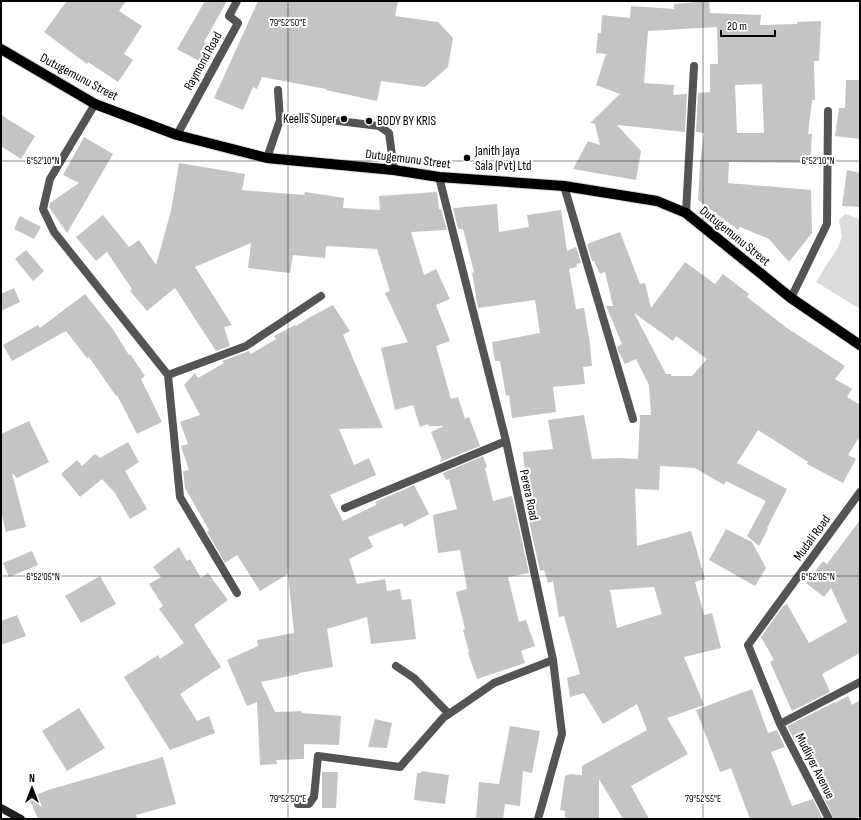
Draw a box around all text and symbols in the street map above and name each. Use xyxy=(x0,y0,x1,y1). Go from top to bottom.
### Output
scale bar xyxy=(721,12,775,38)
text: 79°52'50"E xyxy=(270,17,306,29)
text: 20 m xyxy=(727,19,747,34)
street label: Raymond Road xyxy=(180,29,226,93)
street label: Dutugemunu Street xyxy=(37,50,121,104)
place label: Keells Super xyxy=(283,111,336,127)
place label: BODY BY KRIS xyxy=(377,113,436,129)
marker: Keells Super xyxy=(339,114,349,124)
marker: BODY BY KRIS xyxy=(364,116,374,126)
place label: Janith Jaya Sala (Pvt) Ltd xyxy=(474,143,531,174)
street label: Dutugemunu Street xyxy=(364,146,452,172)
marker: Janith Jaya Sala (Pvt) Ltd xyxy=(462,153,472,163)
text: 6°52'10"N xyxy=(26,155,60,167)
text: 6°52'10"N xyxy=(801,155,835,167)
street label: Dutugemunu Street xyxy=(697,203,773,269)
street label: Perera Road xyxy=(516,468,542,522)
street label: Mudali Road xyxy=(790,512,834,564)
text: 6°52'05"N xyxy=(26,571,60,583)
text: 6°52'05"N xyxy=(801,571,835,583)
street label: Mudliyer Avenue xyxy=(792,731,838,801)
north arrow xyxy=(12,768,52,808)
text: N xyxy=(29,772,35,785)
text: 79°52'50"E xyxy=(270,793,306,805)
text: 79°52'55"E xyxy=(685,793,721,805)

